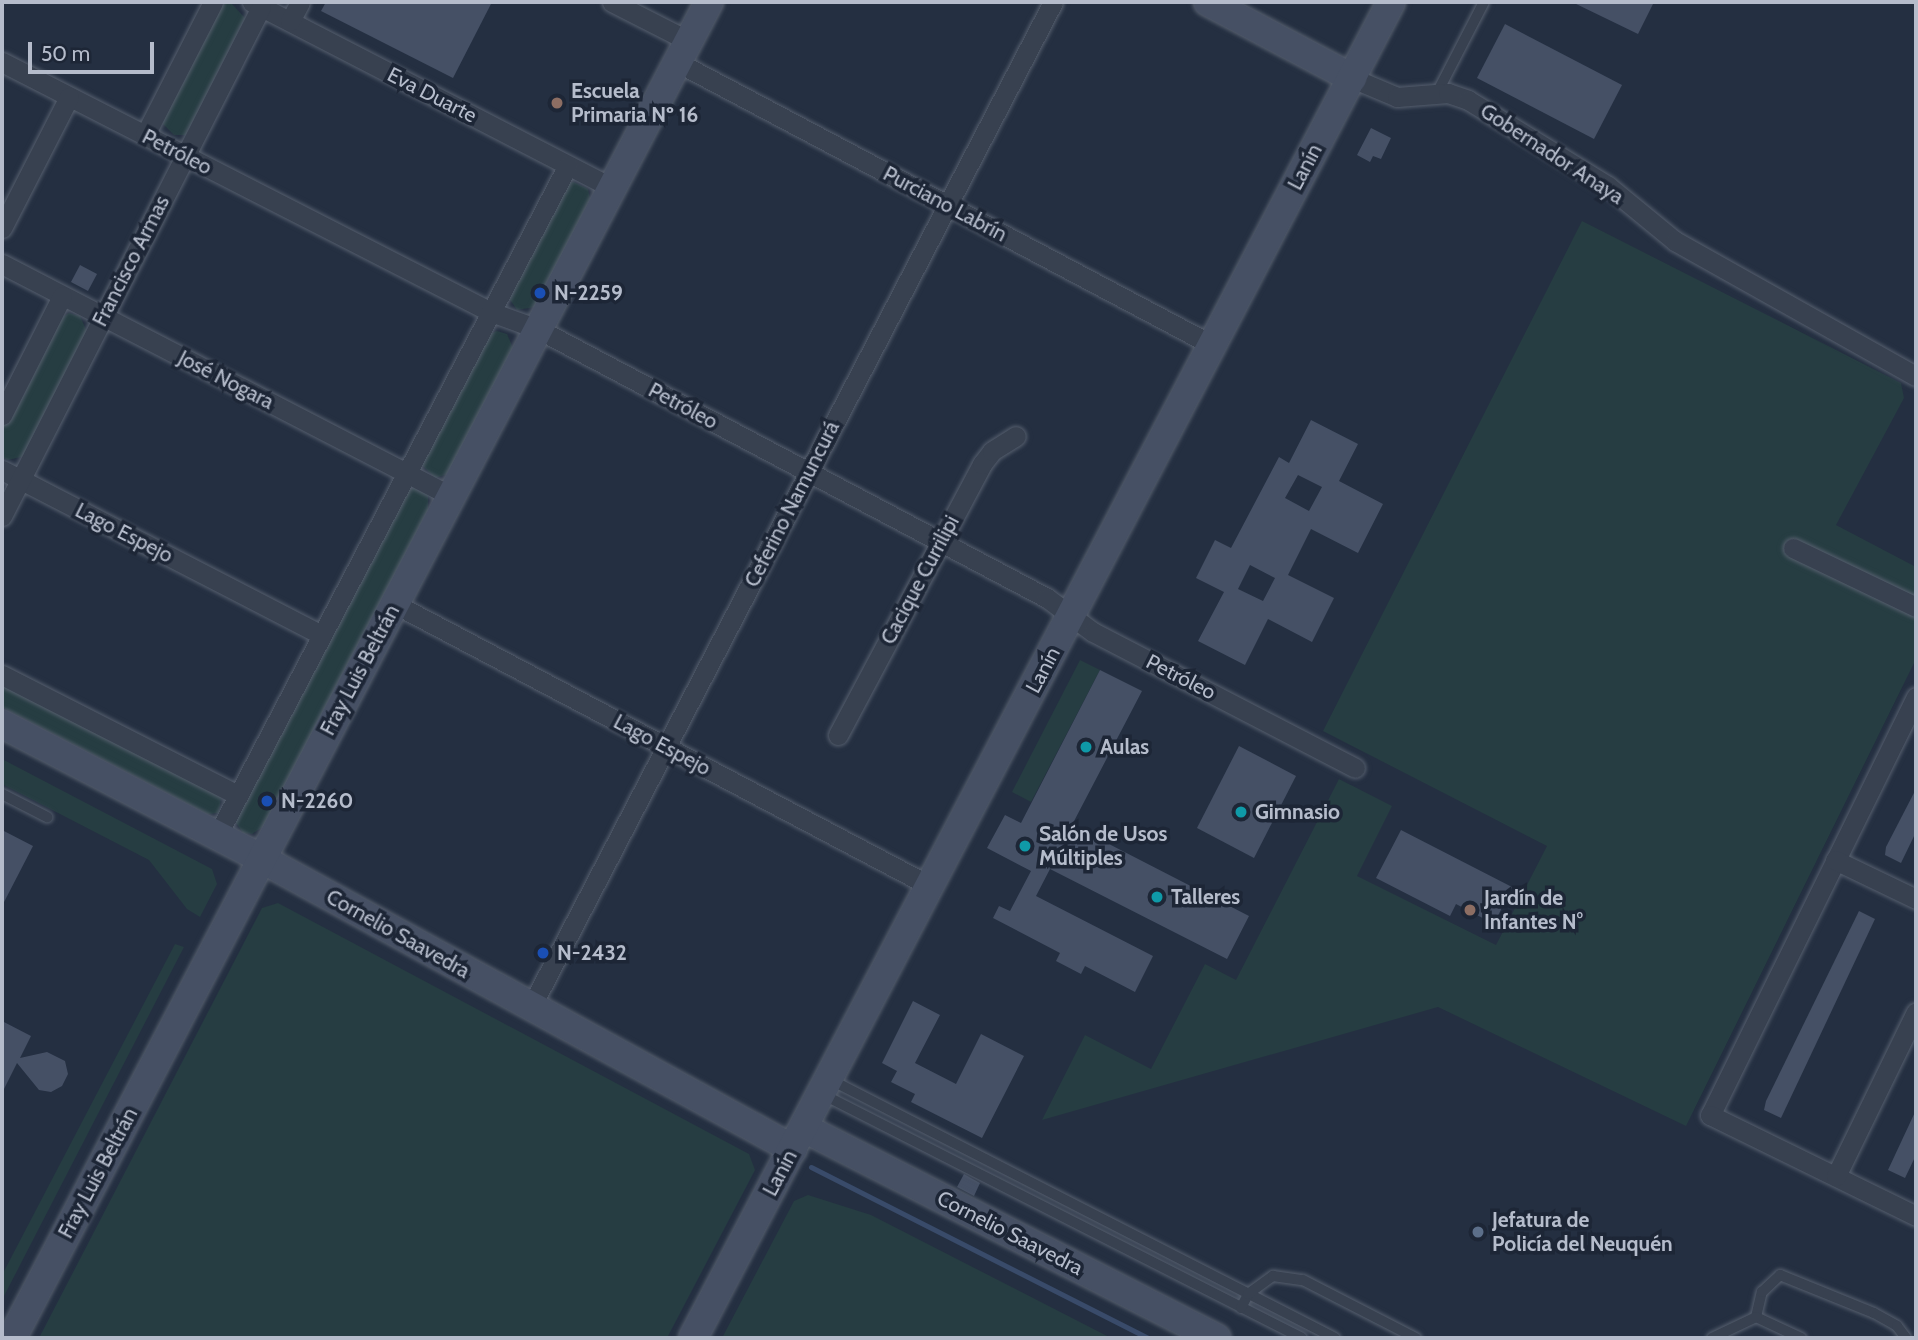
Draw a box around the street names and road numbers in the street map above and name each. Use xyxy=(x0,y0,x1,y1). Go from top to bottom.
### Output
street label: Eva Duarte xyxy=(383,62,481,128)
street label: Gobernador Anaya xyxy=(1476,98,1628,210)
street label: Petróleo xyxy=(138,124,216,180)
street label: Lanín xyxy=(1282,140,1328,194)
street label: Purciano Labrín xyxy=(879,161,1011,247)
street label: Francisco Armas xyxy=(87,191,175,331)
street label: José Nogara xyxy=(174,345,278,415)
street label: Petróleo xyxy=(644,377,722,435)
street label: Ceferino Namuncurá xyxy=(739,417,845,591)
street label: Lago Espejo xyxy=(71,498,177,568)
street label: Cacique Currilipi xyxy=(876,511,964,649)
street label: Fray Luis Beltrán xyxy=(315,600,405,740)
street label: Lanín xyxy=(1020,643,1066,697)
street label: Petróleo xyxy=(1142,649,1220,705)
street label: Lago Espejo xyxy=(609,709,715,781)
street label: Cornelio Saavedra xyxy=(322,884,474,984)
street label: Fray Luis Beltrán xyxy=(53,1103,143,1243)
street label: Lanín xyxy=(757,1146,803,1200)
street label: Cornelio Saavedra xyxy=(933,1185,1087,1281)

